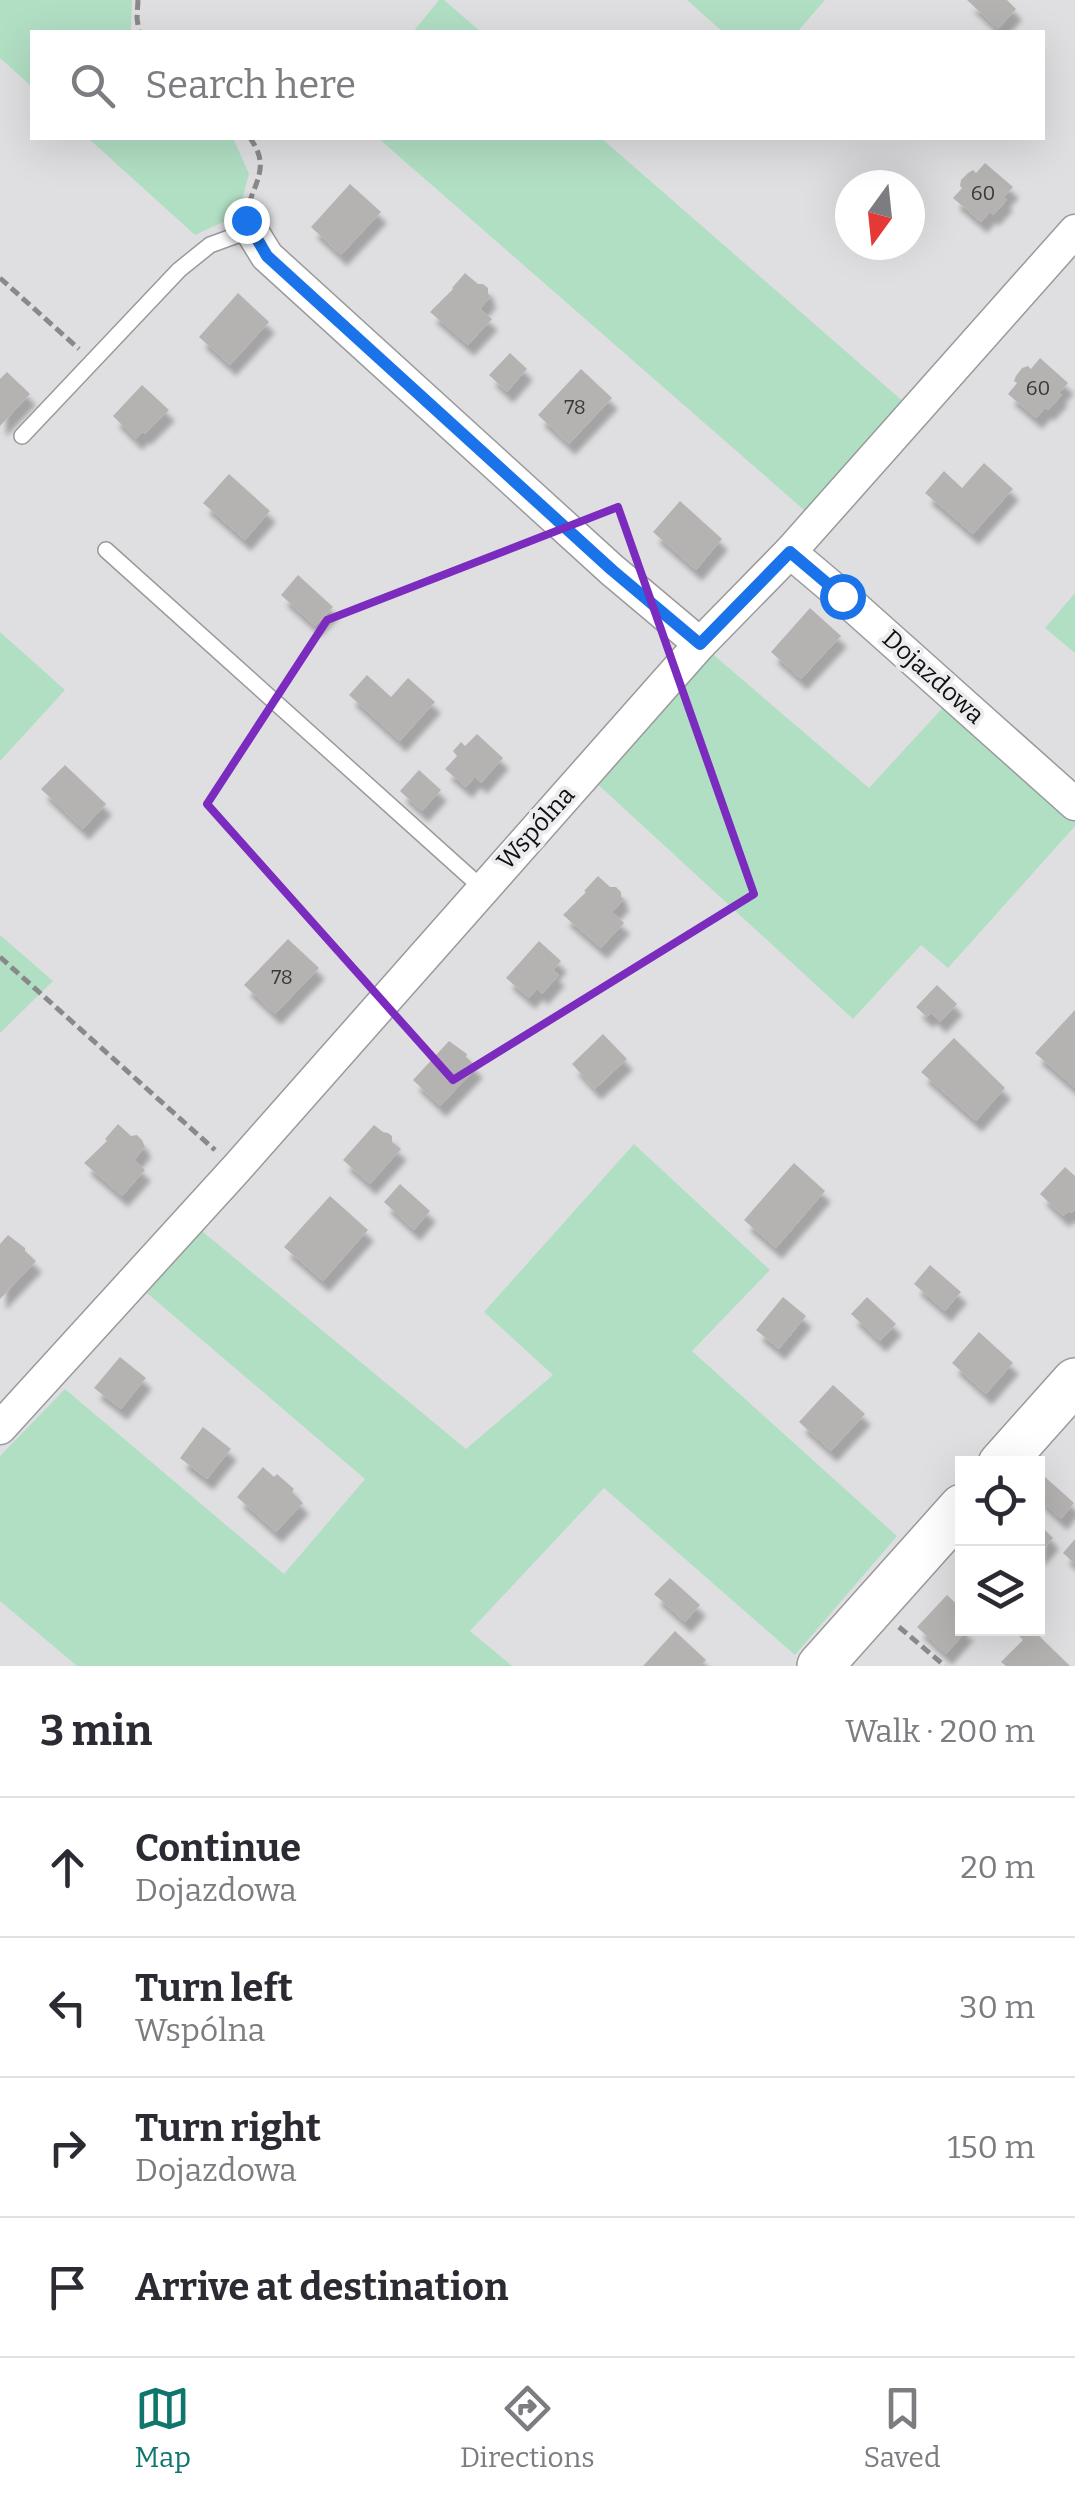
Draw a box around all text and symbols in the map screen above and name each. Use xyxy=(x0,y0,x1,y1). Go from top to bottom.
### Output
search box xyxy=(30,30,1045,140)
icon: search xyxy=(65,58,120,113)
text: Search here xyxy=(145,62,356,108)
north arrow xyxy=(835,170,925,260)
house number: 60 xyxy=(971,181,995,205)
route end xyxy=(224,198,270,244)
house number: 60 xyxy=(1026,376,1050,400)
house number: 78 xyxy=(564,395,586,419)
route start xyxy=(820,574,866,620)
street label: Dojazdowa xyxy=(876,624,990,731)
street label: Wspólna xyxy=(491,780,581,876)
house number: 78 xyxy=(271,965,293,989)
map controls xyxy=(955,1456,1045,1636)
button: locate xyxy=(955,1456,1045,1546)
button: layers xyxy=(955,1546,1045,1636)
text: 3 min xyxy=(40,1706,152,1756)
text: Walk · 200 m xyxy=(845,1712,1035,1750)
text: Continue xyxy=(135,1825,301,1871)
icon: ahead xyxy=(40,1840,95,1895)
text: 20 m xyxy=(960,1848,1035,1886)
text: Dojazdowa xyxy=(135,1871,297,1909)
text: Turn left xyxy=(135,1965,293,2011)
icon: left xyxy=(40,1980,95,2035)
text: 30 m xyxy=(959,1988,1035,2026)
text: Wspólna xyxy=(135,2011,265,2049)
text: Turn right xyxy=(135,2105,321,2151)
icon: right xyxy=(40,2120,95,2175)
text: 150 m xyxy=(947,2128,1035,2166)
text: Dojazdowa xyxy=(135,2151,297,2189)
icon: arrive xyxy=(40,2260,95,2315)
text: Arrive at destination xyxy=(135,2264,508,2310)
tab: Map xyxy=(134,2381,191,2474)
tab: Directions xyxy=(460,2381,595,2474)
tab: Saved xyxy=(864,2381,941,2474)

